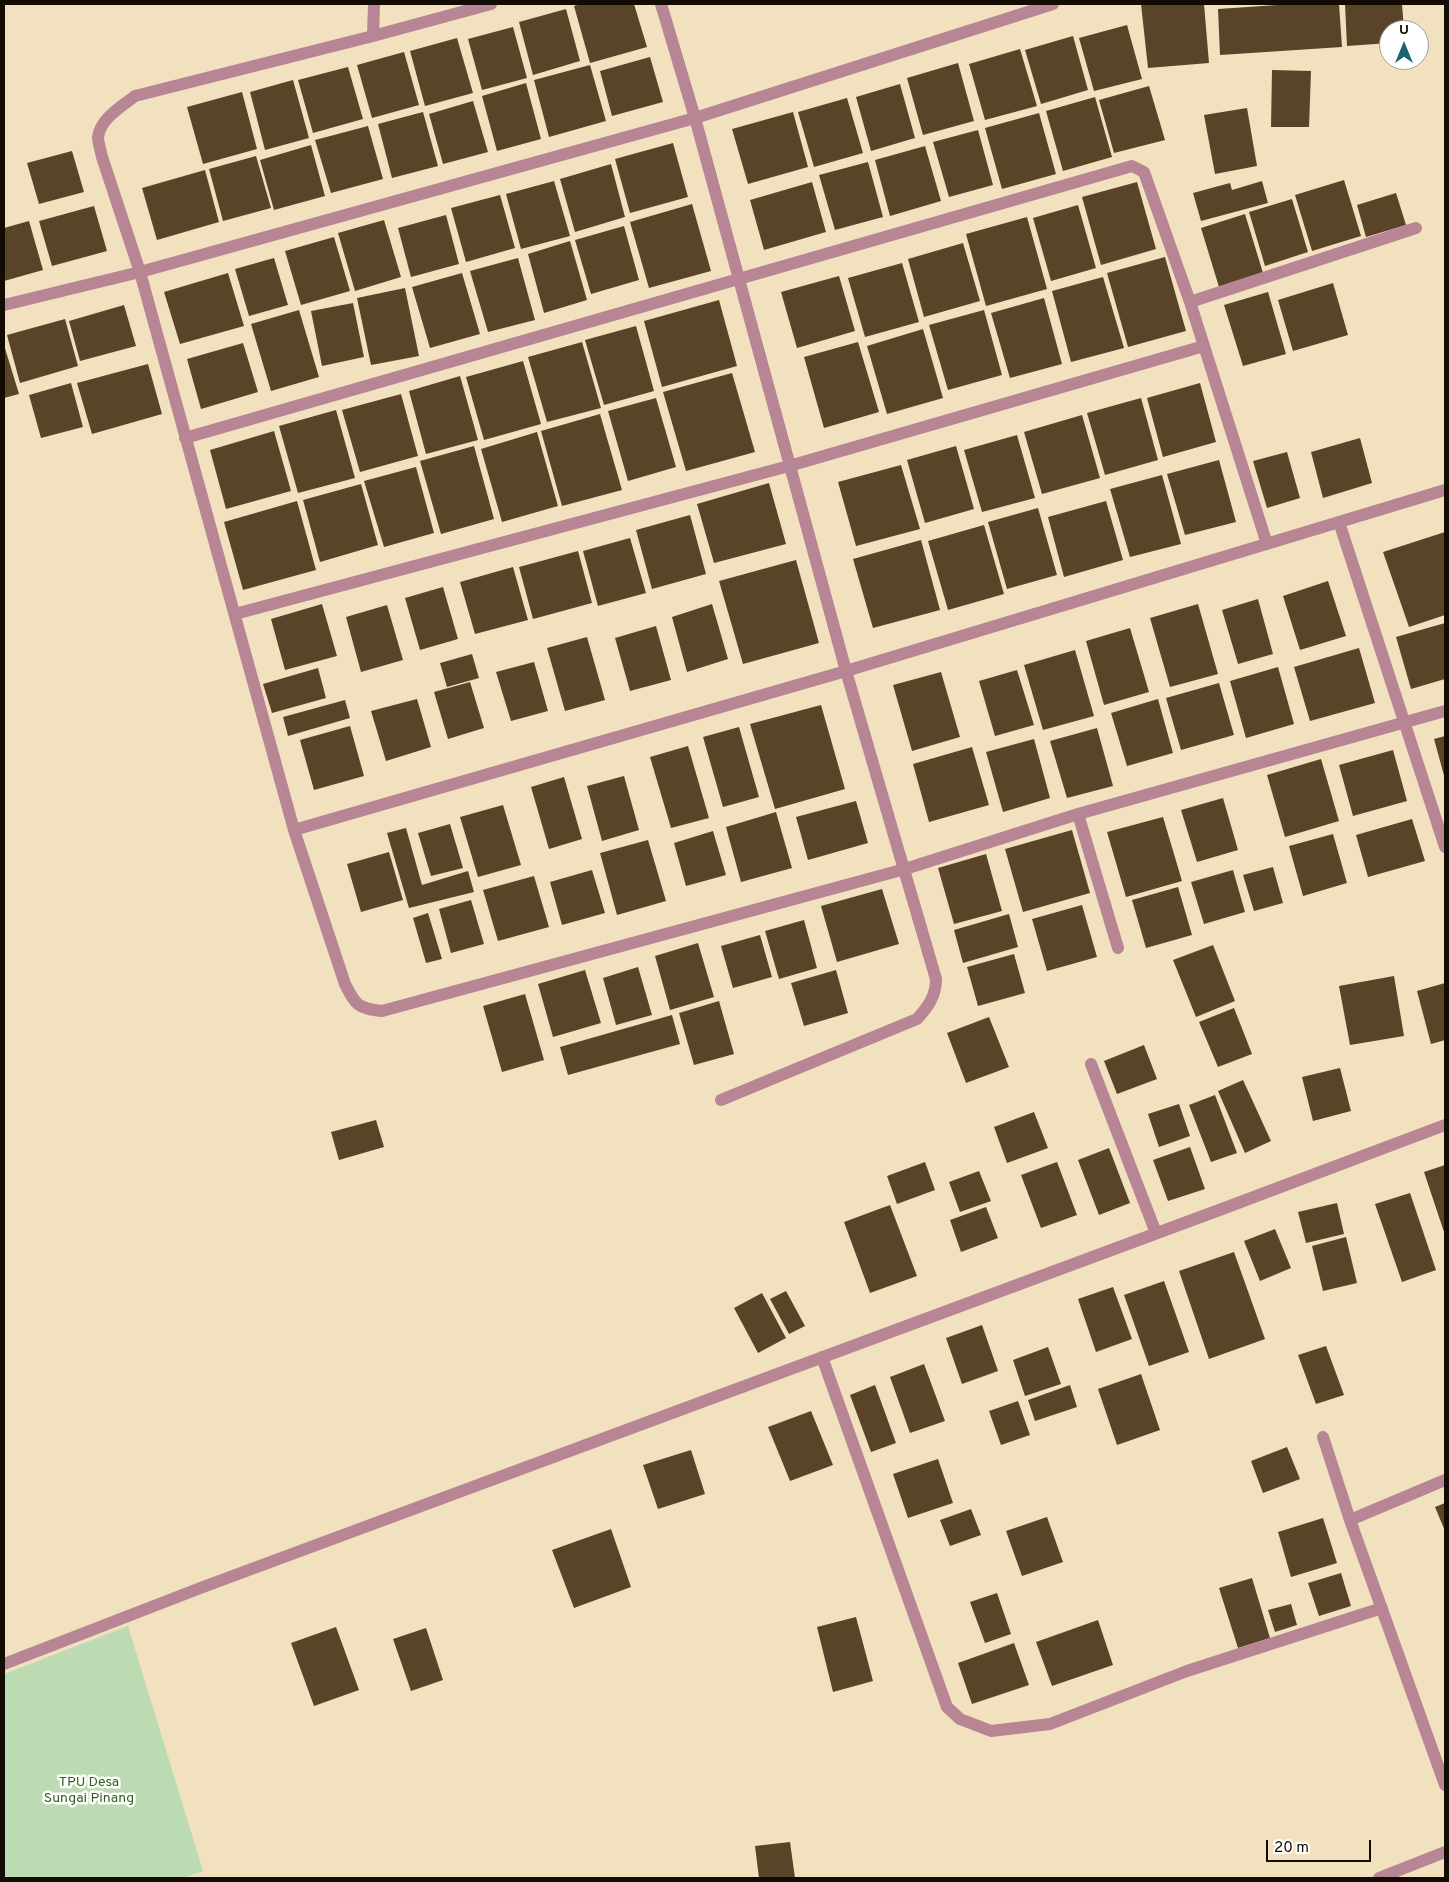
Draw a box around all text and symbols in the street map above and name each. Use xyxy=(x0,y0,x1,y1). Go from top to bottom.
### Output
north arrow xyxy=(1379,20,1429,70)
text: U xyxy=(1399,22,1409,39)
park label: TPU Desa Sungai Pinang xyxy=(44,1775,134,1808)
scale bar xyxy=(1269,1830,1374,1862)
text: 20 m xyxy=(1274,1839,1309,1858)

